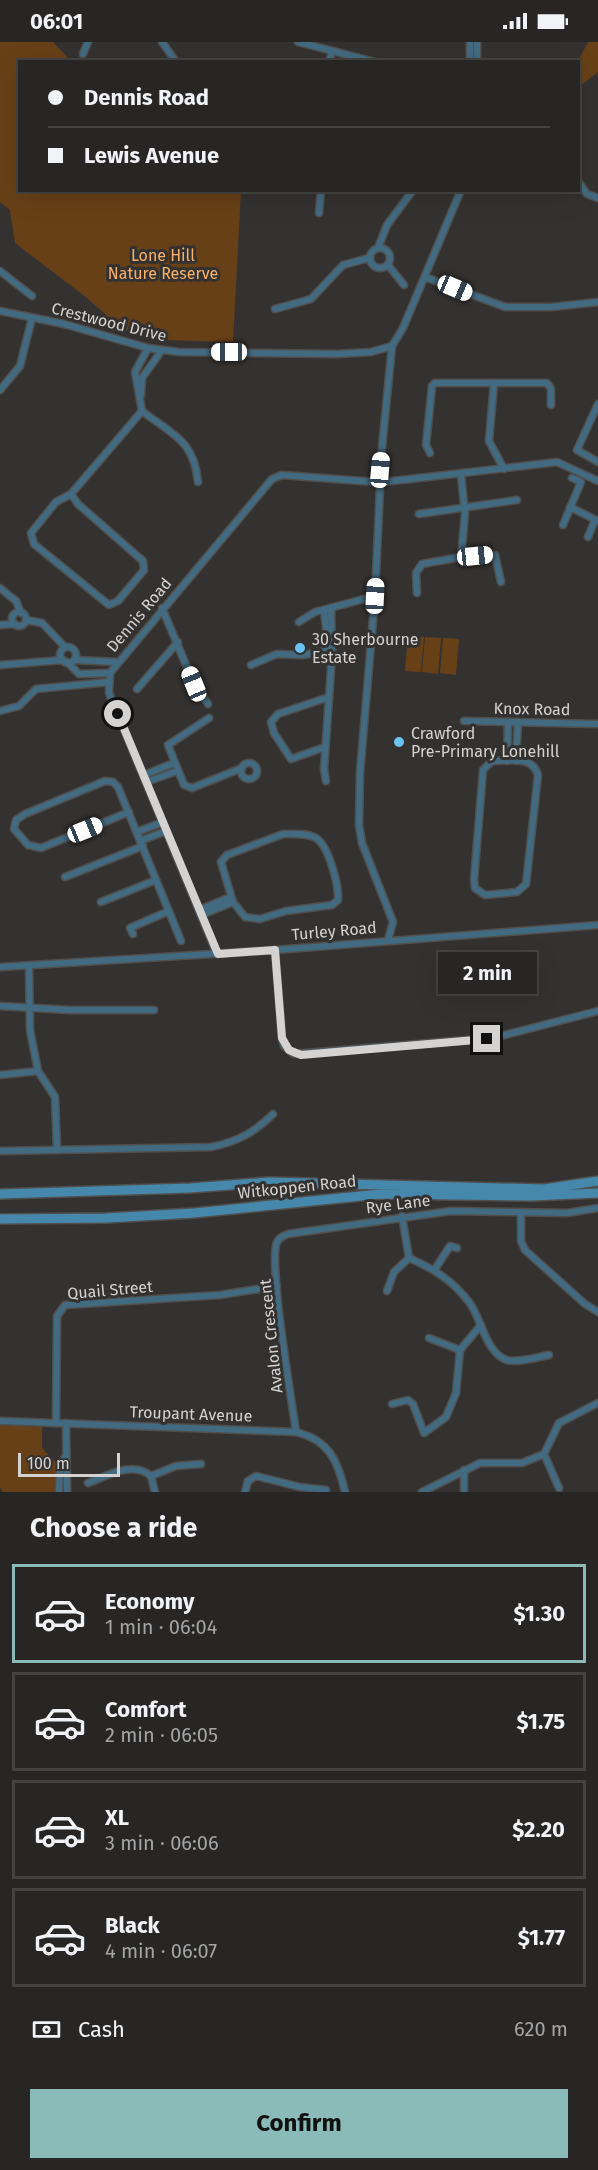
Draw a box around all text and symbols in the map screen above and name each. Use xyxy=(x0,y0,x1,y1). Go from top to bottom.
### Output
text: 06:01 xyxy=(30,8,83,35)
text: Dennis Road xyxy=(84,84,209,111)
text: Lewis Avenue xyxy=(84,142,219,169)
park label: Lone Hill Nature Reserve xyxy=(108,246,218,283)
car xyxy=(435,273,475,303)
street label: Crestwood Drive xyxy=(50,299,168,345)
car xyxy=(211,343,247,361)
car xyxy=(369,451,391,489)
car xyxy=(456,545,494,567)
street label: Dennis Road xyxy=(103,574,175,656)
car xyxy=(365,578,385,614)
place label: 30 Sherbourne Estate xyxy=(312,630,419,667)
marker: 30 Sherbourne Estate xyxy=(293,641,307,655)
car xyxy=(179,664,209,704)
street label: Knox Road xyxy=(493,699,571,719)
route start xyxy=(104,700,131,727)
place label: Crawford Pre-Primary Lonehill xyxy=(411,724,560,761)
marker: Crawford Pre-Primary Lonehill xyxy=(392,735,406,749)
car xyxy=(65,815,105,845)
street label: Turley Road xyxy=(291,918,377,944)
callout: 2 min xyxy=(438,952,536,994)
text: 2 min xyxy=(463,961,512,985)
route end xyxy=(473,1025,500,1052)
street label: Witkoppen Road xyxy=(237,1171,357,1203)
street label: Rye Lane xyxy=(365,1191,431,1217)
street label: Quail Street xyxy=(66,1277,154,1303)
street label: Avalon Crescent xyxy=(256,1278,286,1394)
street label: Troupant Avenue xyxy=(129,1402,253,1426)
scale bar xyxy=(18,1450,120,1478)
text: 100 m xyxy=(27,1454,70,1473)
text: Choose a ride xyxy=(30,1512,197,1544)
icon: car xyxy=(33,1587,87,1641)
text: Economy xyxy=(105,1588,194,1615)
text: $1.30 xyxy=(514,1600,565,1627)
text: 1 min · 06:04 xyxy=(105,1615,217,1639)
icon: car xyxy=(33,1695,87,1749)
text: Comfort xyxy=(105,1696,186,1723)
text: $1.75 xyxy=(516,1708,565,1735)
text: 2 min · 06:05 xyxy=(105,1723,218,1747)
icon: car xyxy=(33,1803,87,1857)
text: XL xyxy=(105,1804,129,1831)
text: $2.20 xyxy=(512,1816,565,1843)
text: 3 min · 06:06 xyxy=(105,1831,219,1855)
icon: car xyxy=(33,1911,87,1965)
text: Black xyxy=(105,1912,160,1939)
text: $1.77 xyxy=(518,1924,565,1951)
text: 4 min · 06:07 xyxy=(105,1939,217,1963)
icon: cash xyxy=(30,2013,63,2046)
text: Cash xyxy=(78,2016,125,2043)
text: 620 m xyxy=(514,2017,568,2041)
button: Confirm xyxy=(30,2089,568,2158)

